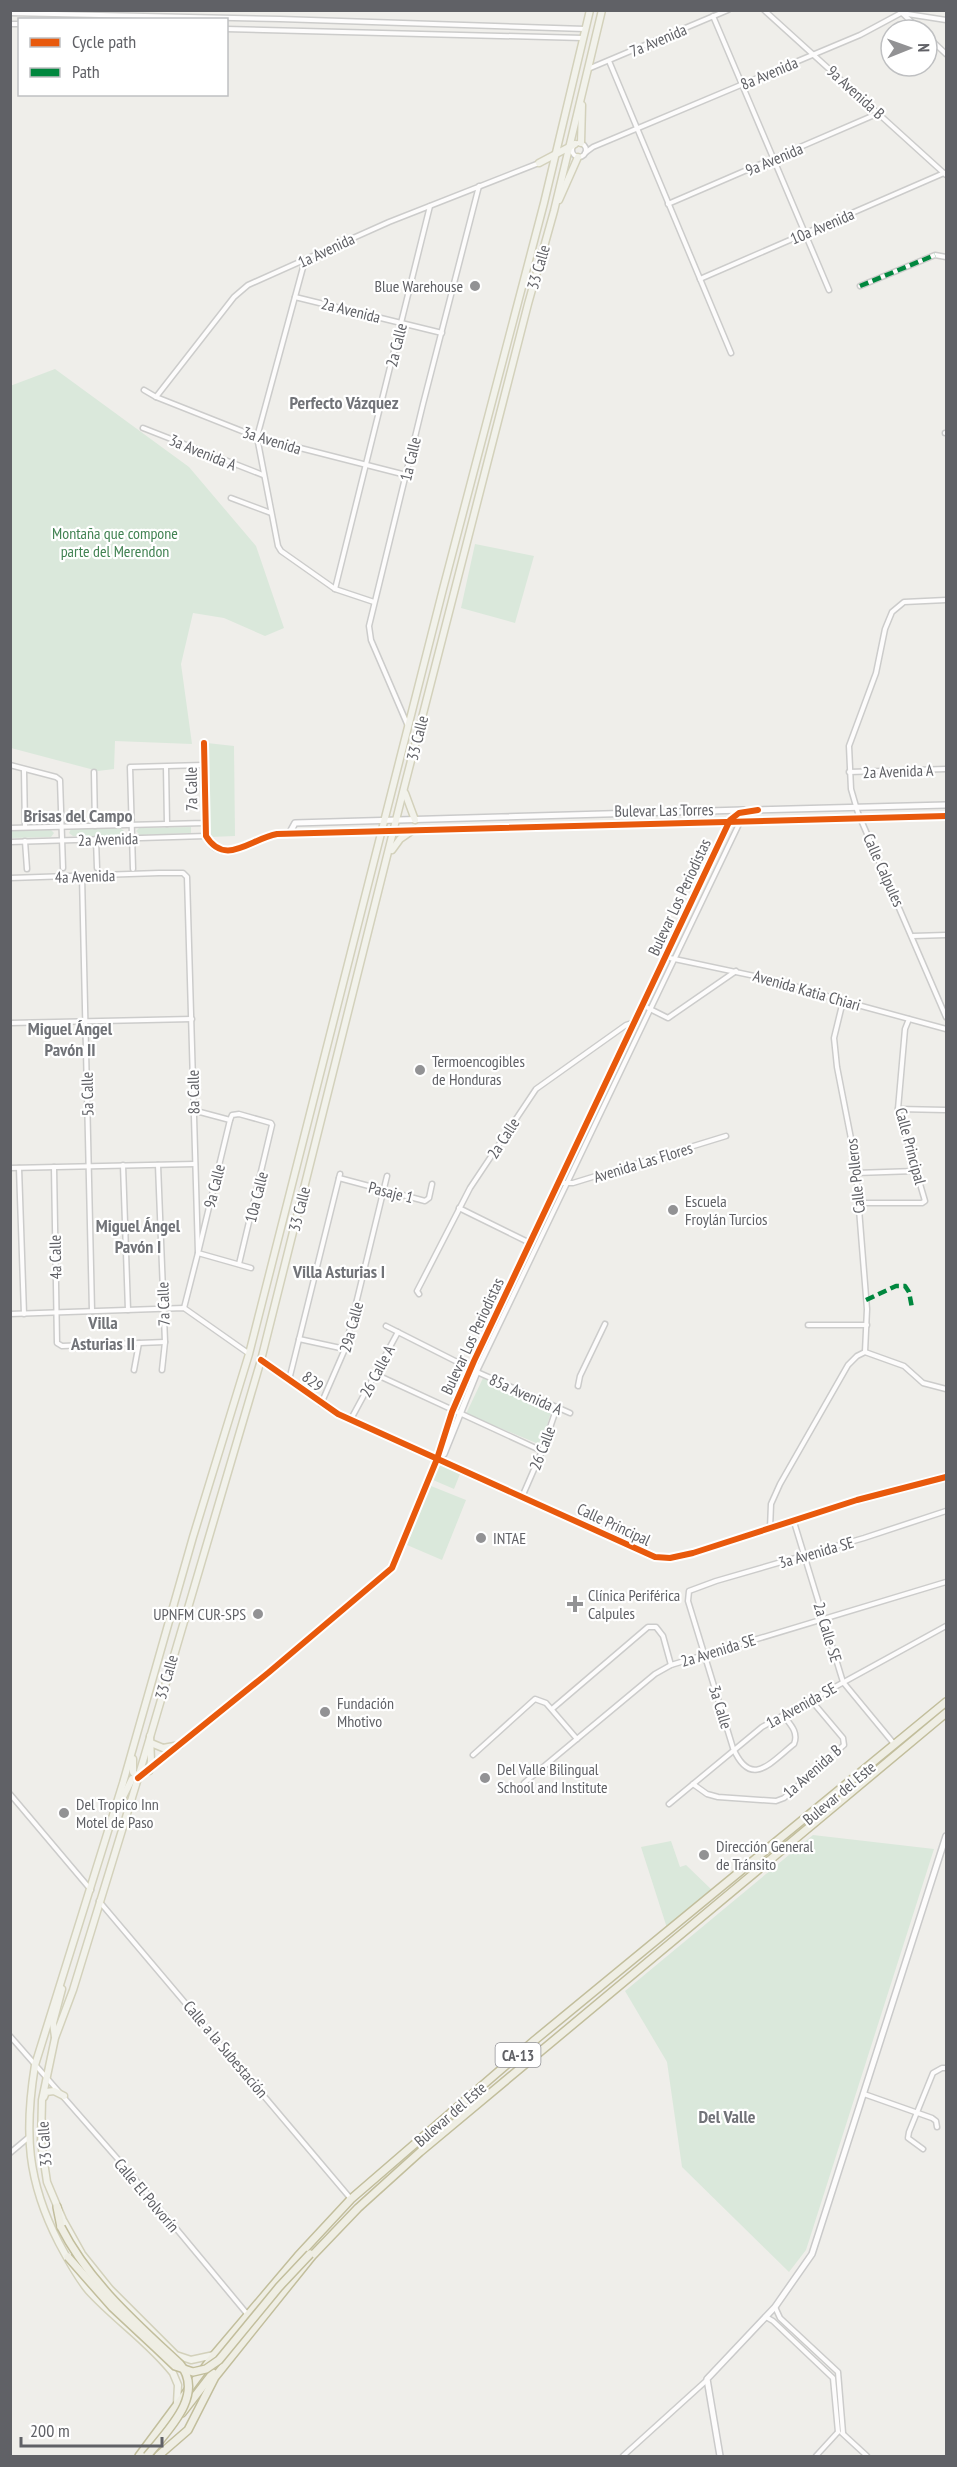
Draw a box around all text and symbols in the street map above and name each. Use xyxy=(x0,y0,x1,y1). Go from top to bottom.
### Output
legend xyxy=(18,18,228,96)
north arrow xyxy=(879,18,939,78)
street label: 7a Avenida xyxy=(626,19,690,61)
text: Cycle path xyxy=(72,30,136,53)
text: N xyxy=(914,43,934,52)
street label: 8a Avenida xyxy=(737,52,801,94)
text: Path xyxy=(72,60,100,83)
street label: 9a Avenida B xyxy=(823,61,889,123)
street label: 9a Avenida xyxy=(742,138,806,180)
street label: 10a Avenida xyxy=(787,204,857,248)
street label: 1a Avenida xyxy=(294,228,358,272)
street label: 33 Calle xyxy=(522,242,554,292)
place label: Blue Warehouse xyxy=(375,276,463,296)
marker: Blue Warehouse xyxy=(468,279,482,293)
street label: 2a Avenida xyxy=(319,293,383,327)
street label: 2a Calle xyxy=(381,321,411,369)
district label: Perfecto Vázquez xyxy=(289,391,399,414)
street label: 3a Avenida xyxy=(240,422,304,458)
street label: 3a Avenida A xyxy=(166,429,240,475)
street label: 1a Calle xyxy=(395,435,425,483)
park label: Montaña que compone parte del Merendon xyxy=(52,523,178,561)
street label: 33 Calle xyxy=(402,714,432,762)
street label: 2a Avenida A xyxy=(862,760,934,782)
street label: 7a Calle xyxy=(181,767,201,811)
street label: Bulevar Las Torres xyxy=(614,799,714,821)
district label: Brisas del Campo xyxy=(24,804,132,827)
street label: 2a Avenida xyxy=(78,828,138,850)
street label: Calle Calpules xyxy=(859,830,909,910)
street label: Bulevar Los Periodistas xyxy=(643,835,715,959)
street label: 4a Avenida xyxy=(55,865,115,887)
street label: Avenida Katia Chiari xyxy=(751,965,863,1015)
district label: Miguel Ángel Pavón II xyxy=(28,1017,113,1061)
place label: Termoencogibles de Honduras xyxy=(432,1051,525,1089)
marker: Termoencogibles de Honduras xyxy=(413,1063,427,1077)
street label: 8a Calle xyxy=(183,1070,203,1114)
street label: 5a Calle xyxy=(77,1072,97,1116)
street label: Calle Principal xyxy=(891,1105,931,1187)
street label: 2a Calle xyxy=(482,1114,524,1162)
street label: Avenida Las Flores xyxy=(591,1137,695,1187)
street label: Calle Polleros xyxy=(841,1137,869,1215)
street label: 9a Calle xyxy=(199,1162,229,1210)
street label: 10a Calle xyxy=(240,1169,272,1225)
street label: Pasaje 1 xyxy=(366,1177,416,1207)
street label: 33 Calle xyxy=(284,1185,314,1233)
place label: Escuela Froylán Turcios xyxy=(685,1191,768,1229)
marker: Escuela Froylán Turcios xyxy=(666,1203,680,1217)
district label: Miguel Ángel Pavón I xyxy=(96,1214,181,1258)
street label: 4a Calle xyxy=(45,1235,65,1279)
district label: Villa Asturias I xyxy=(292,1260,385,1283)
street label: Bulevar Los Periodistas xyxy=(436,1274,508,1398)
street label: 7a Calle xyxy=(152,1281,174,1327)
street label: 29a Calle xyxy=(335,1299,367,1355)
district label: Villa Asturias II xyxy=(70,1311,135,1355)
street label: 26 Calle A xyxy=(355,1341,399,1400)
street label: 829 xyxy=(298,1366,328,1396)
street label: 85a Avenida A xyxy=(486,1369,566,1419)
street label: 26 Calle xyxy=(525,1423,559,1473)
street label: Calle Principal xyxy=(574,1498,654,1550)
place label: INTAE xyxy=(493,1528,526,1548)
marker: INTAE xyxy=(474,1531,488,1545)
street label: 3a Avenida SE xyxy=(776,1532,856,1572)
place label: Clínica Periférica Calpules xyxy=(588,1585,680,1623)
marker: Clínica Periférica Calpules xyxy=(566,1595,584,1613)
street label: 2a Calle SE xyxy=(809,1600,847,1665)
place label: UPNFM CUR-SPS xyxy=(153,1604,246,1624)
marker: UPNFM CUR-SPS xyxy=(251,1607,265,1621)
street label: 2a Avenida SE xyxy=(678,1629,758,1671)
street label: 33 Calle xyxy=(150,1652,182,1702)
street label: 1a Avenida SE xyxy=(762,1677,840,1733)
street label: 3a Calle xyxy=(705,1683,737,1731)
place label: Fundación Mhotivo xyxy=(337,1693,394,1731)
marker: Fundación Mhotivo xyxy=(318,1705,332,1719)
street label: 1a Avenida B xyxy=(779,1740,845,1802)
street label: Bulevar del Este xyxy=(799,1757,879,1829)
place label: Del Valle Bilingual School and Institute xyxy=(497,1759,608,1797)
marker: Del Valle Bilingual School and Institute xyxy=(478,1771,492,1785)
place label: Del Tropico Inn Motel de Paso xyxy=(76,1794,159,1832)
marker: Del Tropico Inn Motel de Paso xyxy=(57,1806,71,1820)
place label: Dirección General de Tránsito xyxy=(716,1836,814,1874)
marker: Dirección General de Tránsito xyxy=(697,1848,711,1862)
street label: Calle a la Subestación xyxy=(179,1996,273,2102)
road number: CA-13 xyxy=(496,2043,540,2067)
street label: Bulevar del Este xyxy=(410,2077,490,2151)
district label: Del Valle xyxy=(698,2105,756,2128)
street label: 33 Calle xyxy=(32,2121,56,2167)
street label: Calle El Polvorín xyxy=(110,2154,184,2236)
scale bar xyxy=(21,2410,162,2448)
text: 200 m xyxy=(30,2419,70,2442)

